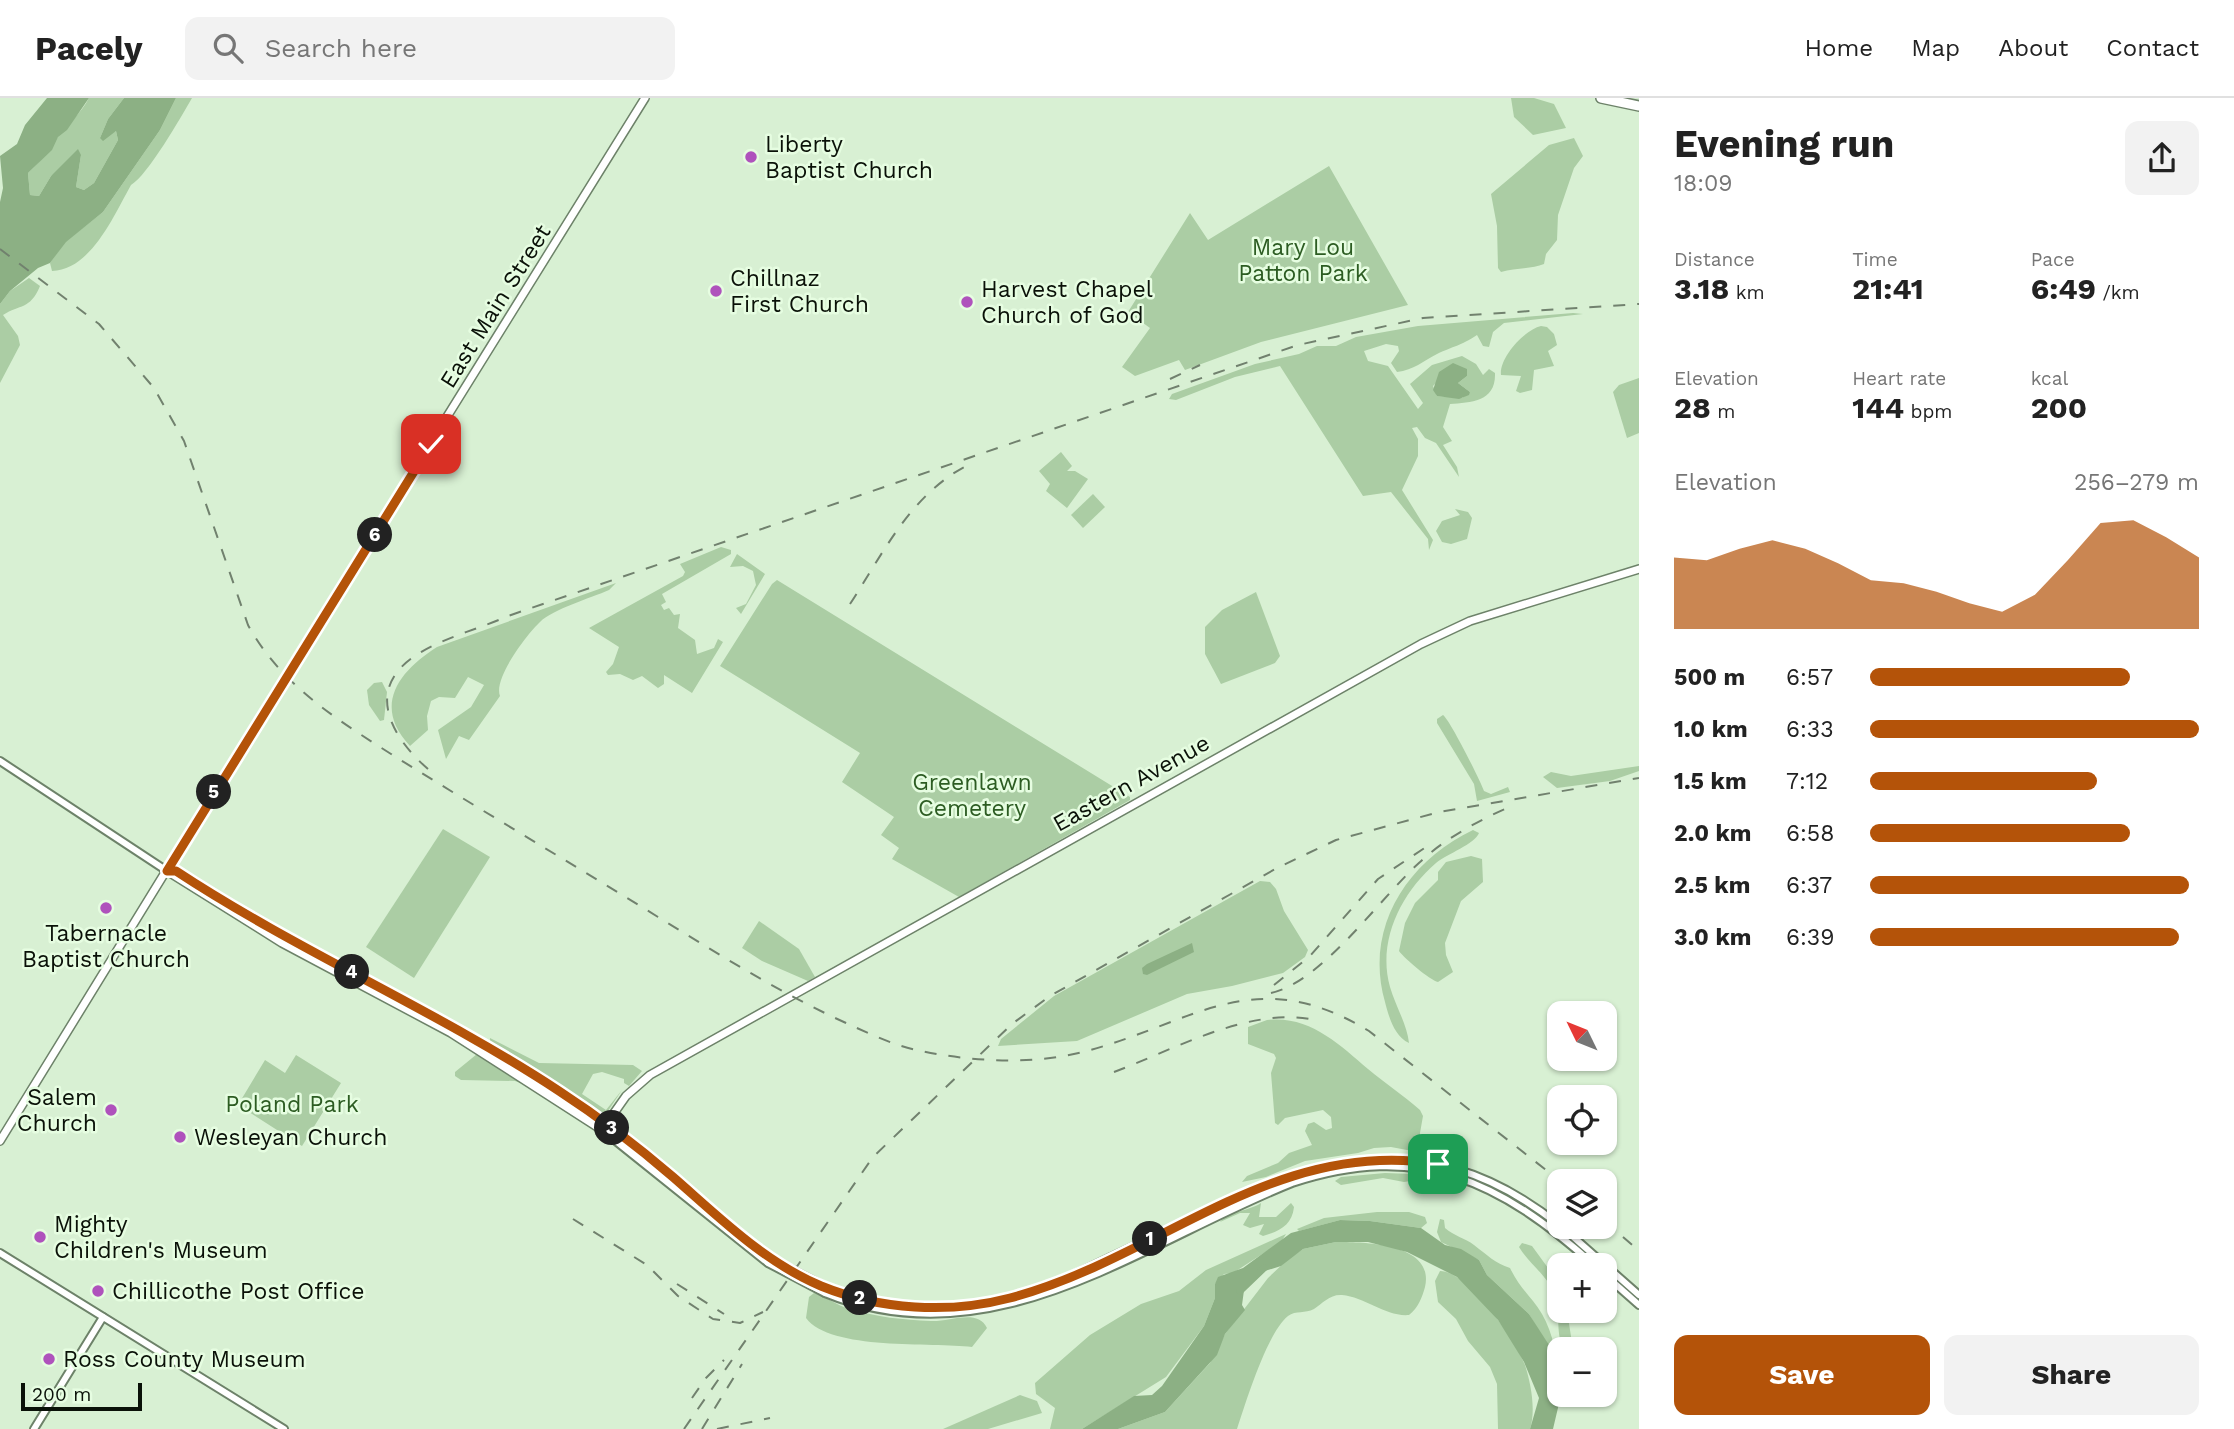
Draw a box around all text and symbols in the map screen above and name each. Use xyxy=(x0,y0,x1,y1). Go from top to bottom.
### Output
search box xyxy=(185,17,675,80)
text: Pacely xyxy=(35,29,143,68)
icon: search xyxy=(209,29,247,67)
text: Search here xyxy=(265,33,417,63)
text: Home xyxy=(1805,34,1873,62)
text: Map xyxy=(1911,34,1960,62)
text: About xyxy=(1998,34,2068,62)
text: Contact xyxy=(2106,34,2199,62)
button: share xyxy=(2125,121,2199,195)
text: Evening run xyxy=(1674,122,1894,166)
place label: Liberty Baptist Church xyxy=(765,131,933,184)
marker: Liberty Baptist Church xyxy=(743,149,759,165)
text: 18:09 xyxy=(1674,170,1732,197)
street label: East Main Street xyxy=(434,219,557,393)
park label: Mary Lou Patton Park xyxy=(1238,234,1368,287)
text: Distance xyxy=(1674,248,1755,271)
text: Time xyxy=(1852,248,1898,271)
text: Pace xyxy=(2031,248,2075,271)
place label: Chillnaz First Church xyxy=(730,265,869,318)
text: 3.18 xyxy=(1674,271,1729,306)
text: 21:41 xyxy=(1852,271,1924,306)
text: 6:49 xyxy=(2031,271,2096,306)
place label: Harvest Chapel Church of God xyxy=(981,276,1153,329)
text: km xyxy=(1729,281,1765,304)
text: /km xyxy=(2096,281,2140,304)
marker: Chillnaz First Church xyxy=(708,283,724,299)
marker: Harvest Chapel Church of God xyxy=(959,294,975,310)
text: Elevation xyxy=(1674,367,1759,390)
text: Heart rate xyxy=(1852,367,1946,390)
text: kcal xyxy=(2031,367,2068,390)
text: 28 xyxy=(1674,390,1711,425)
text: 144 xyxy=(1852,390,1904,425)
text: 200 xyxy=(2031,390,2087,425)
text: m xyxy=(1711,400,1735,423)
text: bpm xyxy=(1904,400,1952,423)
pin xyxy=(401,414,461,474)
icon: check xyxy=(412,425,450,463)
text: Elevation xyxy=(1674,469,1777,496)
text: 256–279 m xyxy=(2074,469,2199,496)
pin: 6 xyxy=(358,518,392,552)
text: 6 xyxy=(369,523,380,546)
text: 500 m xyxy=(1674,664,1745,691)
text: 6:57 xyxy=(1786,664,1833,691)
text: 1.0 km xyxy=(1674,716,1748,743)
text: 6:33 xyxy=(1786,716,1834,743)
street label: Eastern Avenue xyxy=(1048,729,1214,838)
text: 1.5 km xyxy=(1674,768,1747,795)
text: 7:12 xyxy=(1786,768,1828,795)
park label: Greenlawn Cemetery xyxy=(912,769,1032,822)
pin: 5 xyxy=(196,774,232,810)
text: 5 xyxy=(208,780,219,803)
text: 2.0 km xyxy=(1674,820,1752,847)
text: 6:58 xyxy=(1786,820,1834,847)
text: 2.5 km xyxy=(1674,872,1750,899)
text: 6:37 xyxy=(1786,872,1832,899)
marker: Tabernacle Baptist Church xyxy=(98,900,114,916)
place label: Tabernacle Baptist Church xyxy=(22,920,190,973)
text: 3.0 km xyxy=(1674,924,1751,951)
text: 6:39 xyxy=(1786,924,1834,951)
pin: 4 xyxy=(334,954,370,990)
text: 4 xyxy=(345,960,358,983)
north arrow xyxy=(1547,1001,1617,1071)
map controls xyxy=(1547,1001,1617,1407)
place label: Salem Church xyxy=(17,1084,97,1137)
button: locate xyxy=(1547,1085,1617,1155)
park label: Poland Park xyxy=(225,1091,359,1118)
marker: Salem Church xyxy=(103,1102,119,1118)
pin: 3 xyxy=(594,1110,630,1146)
text: 3 xyxy=(606,1116,617,1139)
place label: Wesleyan Church xyxy=(194,1124,387,1151)
marker: Wesleyan Church xyxy=(172,1129,188,1145)
pin xyxy=(1408,1134,1468,1194)
icon: arrive xyxy=(1419,1145,1457,1183)
button: layers xyxy=(1547,1169,1617,1239)
place label: Mighty Children's Museum xyxy=(54,1211,268,1264)
pin: 1 xyxy=(1132,1222,1168,1256)
text: 1 xyxy=(1145,1227,1154,1250)
marker: Mighty Children's Museum xyxy=(32,1229,48,1245)
button: + xyxy=(1547,1253,1617,1323)
place label: Chillicothe Post Office xyxy=(112,1278,365,1305)
pin: 2 xyxy=(842,1280,878,1316)
marker: Chillicothe Post Office xyxy=(90,1283,106,1299)
text: 2 xyxy=(854,1286,865,1309)
button: Save xyxy=(1674,1335,1930,1415)
button: Share xyxy=(1944,1335,2199,1415)
button: − xyxy=(1547,1337,1617,1407)
place label: Ross County Museum xyxy=(63,1346,306,1373)
marker: Ross County Museum xyxy=(41,1351,57,1367)
scale bar xyxy=(21,1380,142,1412)
text: 200 m xyxy=(32,1383,91,1406)

